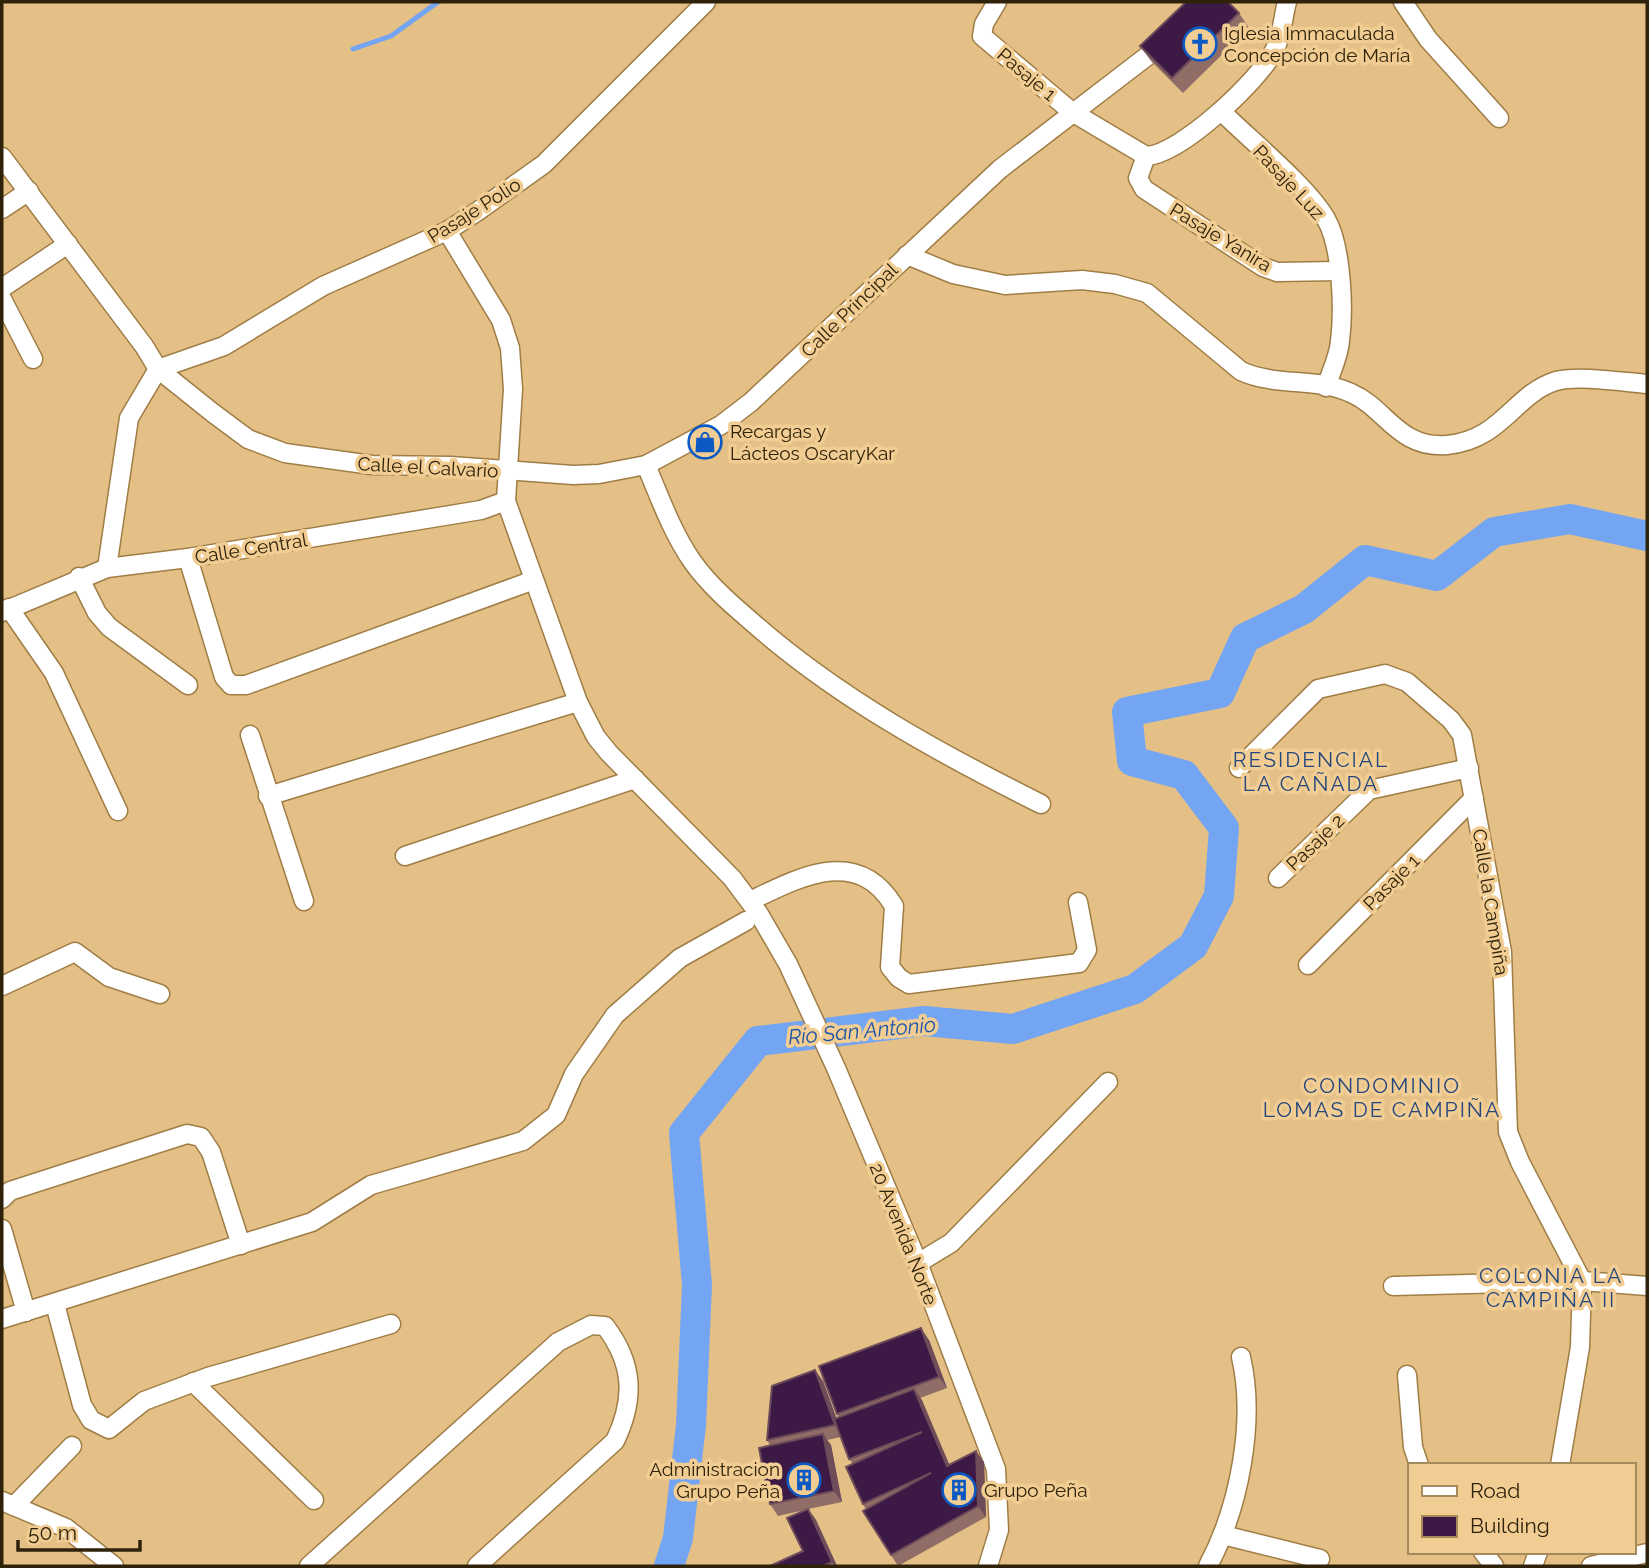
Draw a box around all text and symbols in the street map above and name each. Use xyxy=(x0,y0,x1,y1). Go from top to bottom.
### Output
place label: Iglesia Immaculada Concepción de María xyxy=(1224,22,1410,66)
church icon: Iglesia Immaculada Concepción de María xyxy=(1181,25,1219,63)
street label: Pasaje 1 xyxy=(993,43,1061,105)
street label: Pasaje Luz xyxy=(1249,140,1329,224)
street label: Pasaje Polio xyxy=(423,173,525,247)
street label: Pasaje Yanira xyxy=(1166,198,1276,276)
street label: Calle Principal xyxy=(796,258,902,361)
place label: Recargas y Lácteos OscaryKar xyxy=(730,420,895,464)
shop icon: Recargas y Lácteos OscaryKar xyxy=(686,423,724,461)
street label: Calle el Calvario xyxy=(357,452,499,482)
street label: Calle Central xyxy=(193,528,310,568)
district label: RESIDENCIAL LA CAÑADA xyxy=(1233,747,1389,796)
street label: Pasaje 2 xyxy=(1282,809,1348,875)
street label: Calle la Campiña xyxy=(1469,827,1513,977)
street label: Pasaje 1 xyxy=(1358,849,1424,915)
water label: Río San Antonio xyxy=(787,1012,937,1049)
district label: CONDOMINIO LOMAS DE CAMPIÑA xyxy=(1263,1073,1501,1122)
street label: 20 Avenida Norte xyxy=(866,1160,942,1308)
district label: COLONIA LA CAMPIÑA II xyxy=(1479,1263,1623,1312)
place label: Administracion Grupo Peña xyxy=(649,1458,780,1502)
building icon: Administracion Grupo Peña xyxy=(785,1461,823,1499)
legend xyxy=(1408,1463,1635,1554)
building icon: Grupo Peña xyxy=(940,1471,978,1509)
text: Road xyxy=(1470,1478,1520,1503)
place label: Grupo Peña xyxy=(984,1479,1088,1501)
scale bar xyxy=(18,1508,140,1552)
text: Building xyxy=(1470,1513,1550,1538)
text: 50 m xyxy=(28,1520,77,1545)

